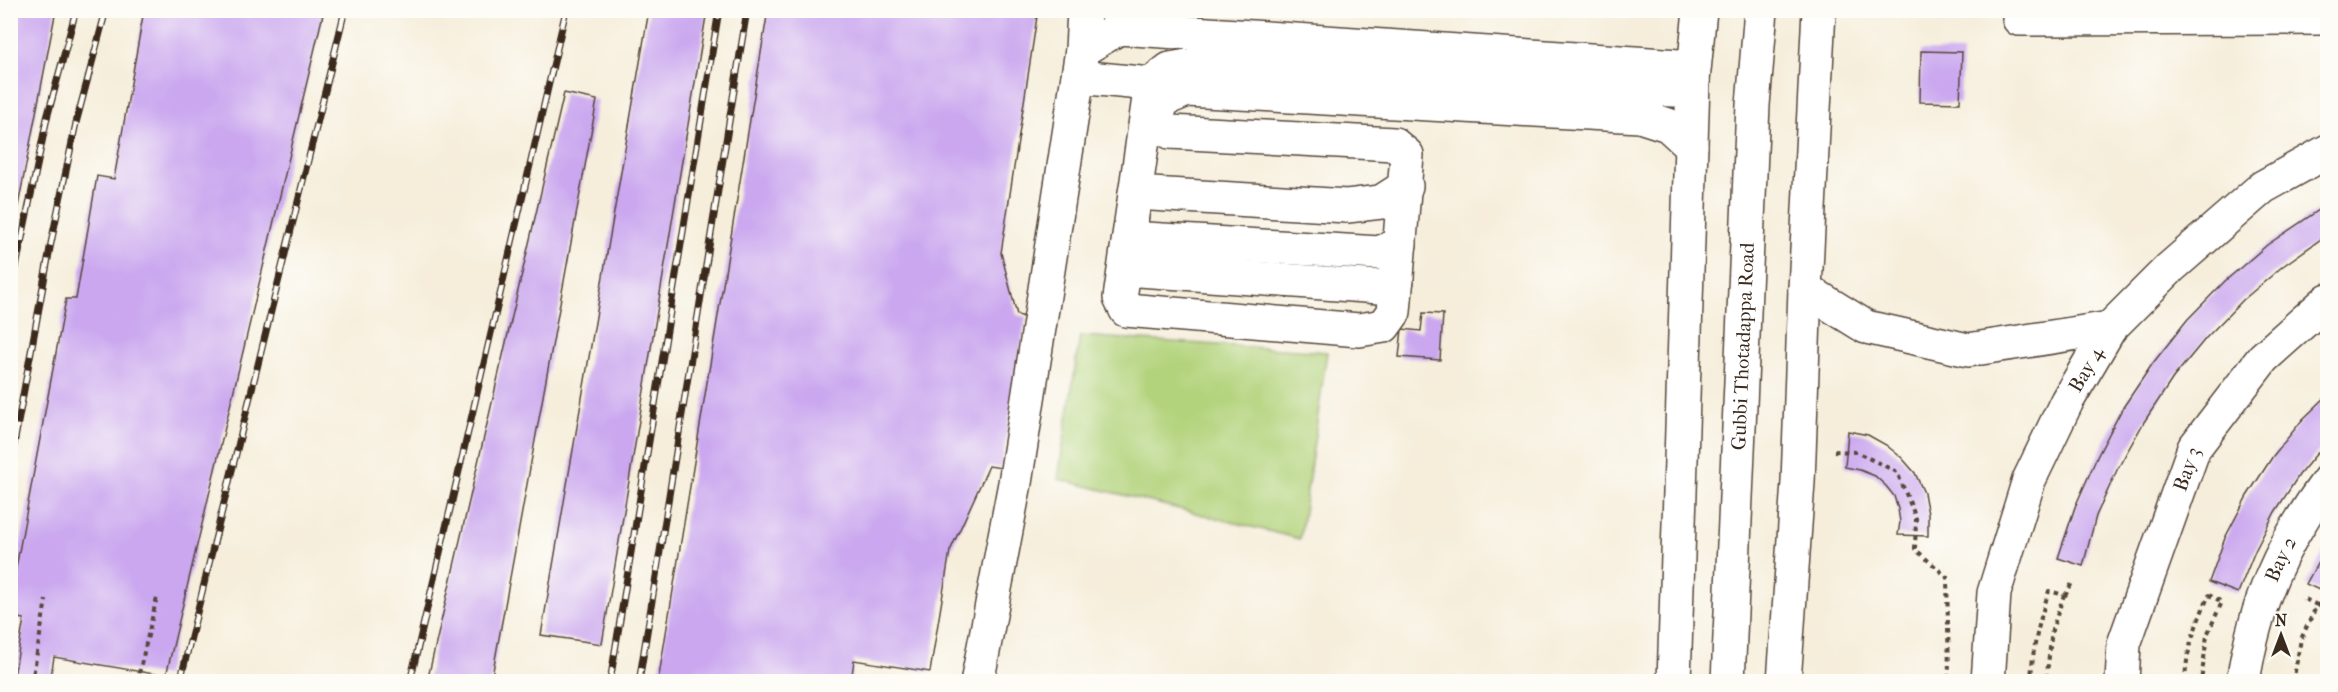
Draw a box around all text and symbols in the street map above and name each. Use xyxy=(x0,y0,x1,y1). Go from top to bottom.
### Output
street label: Gubbi Thotadappa Road xyxy=(1727,241,1759,451)
street label: Bay 4 xyxy=(2064,342,2109,396)
street label: Bay 3 xyxy=(2169,444,2205,494)
street label: Bay 2 xyxy=(2260,533,2301,585)
north arrow xyxy=(2251,605,2311,665)
text: N xyxy=(2275,611,2288,630)

